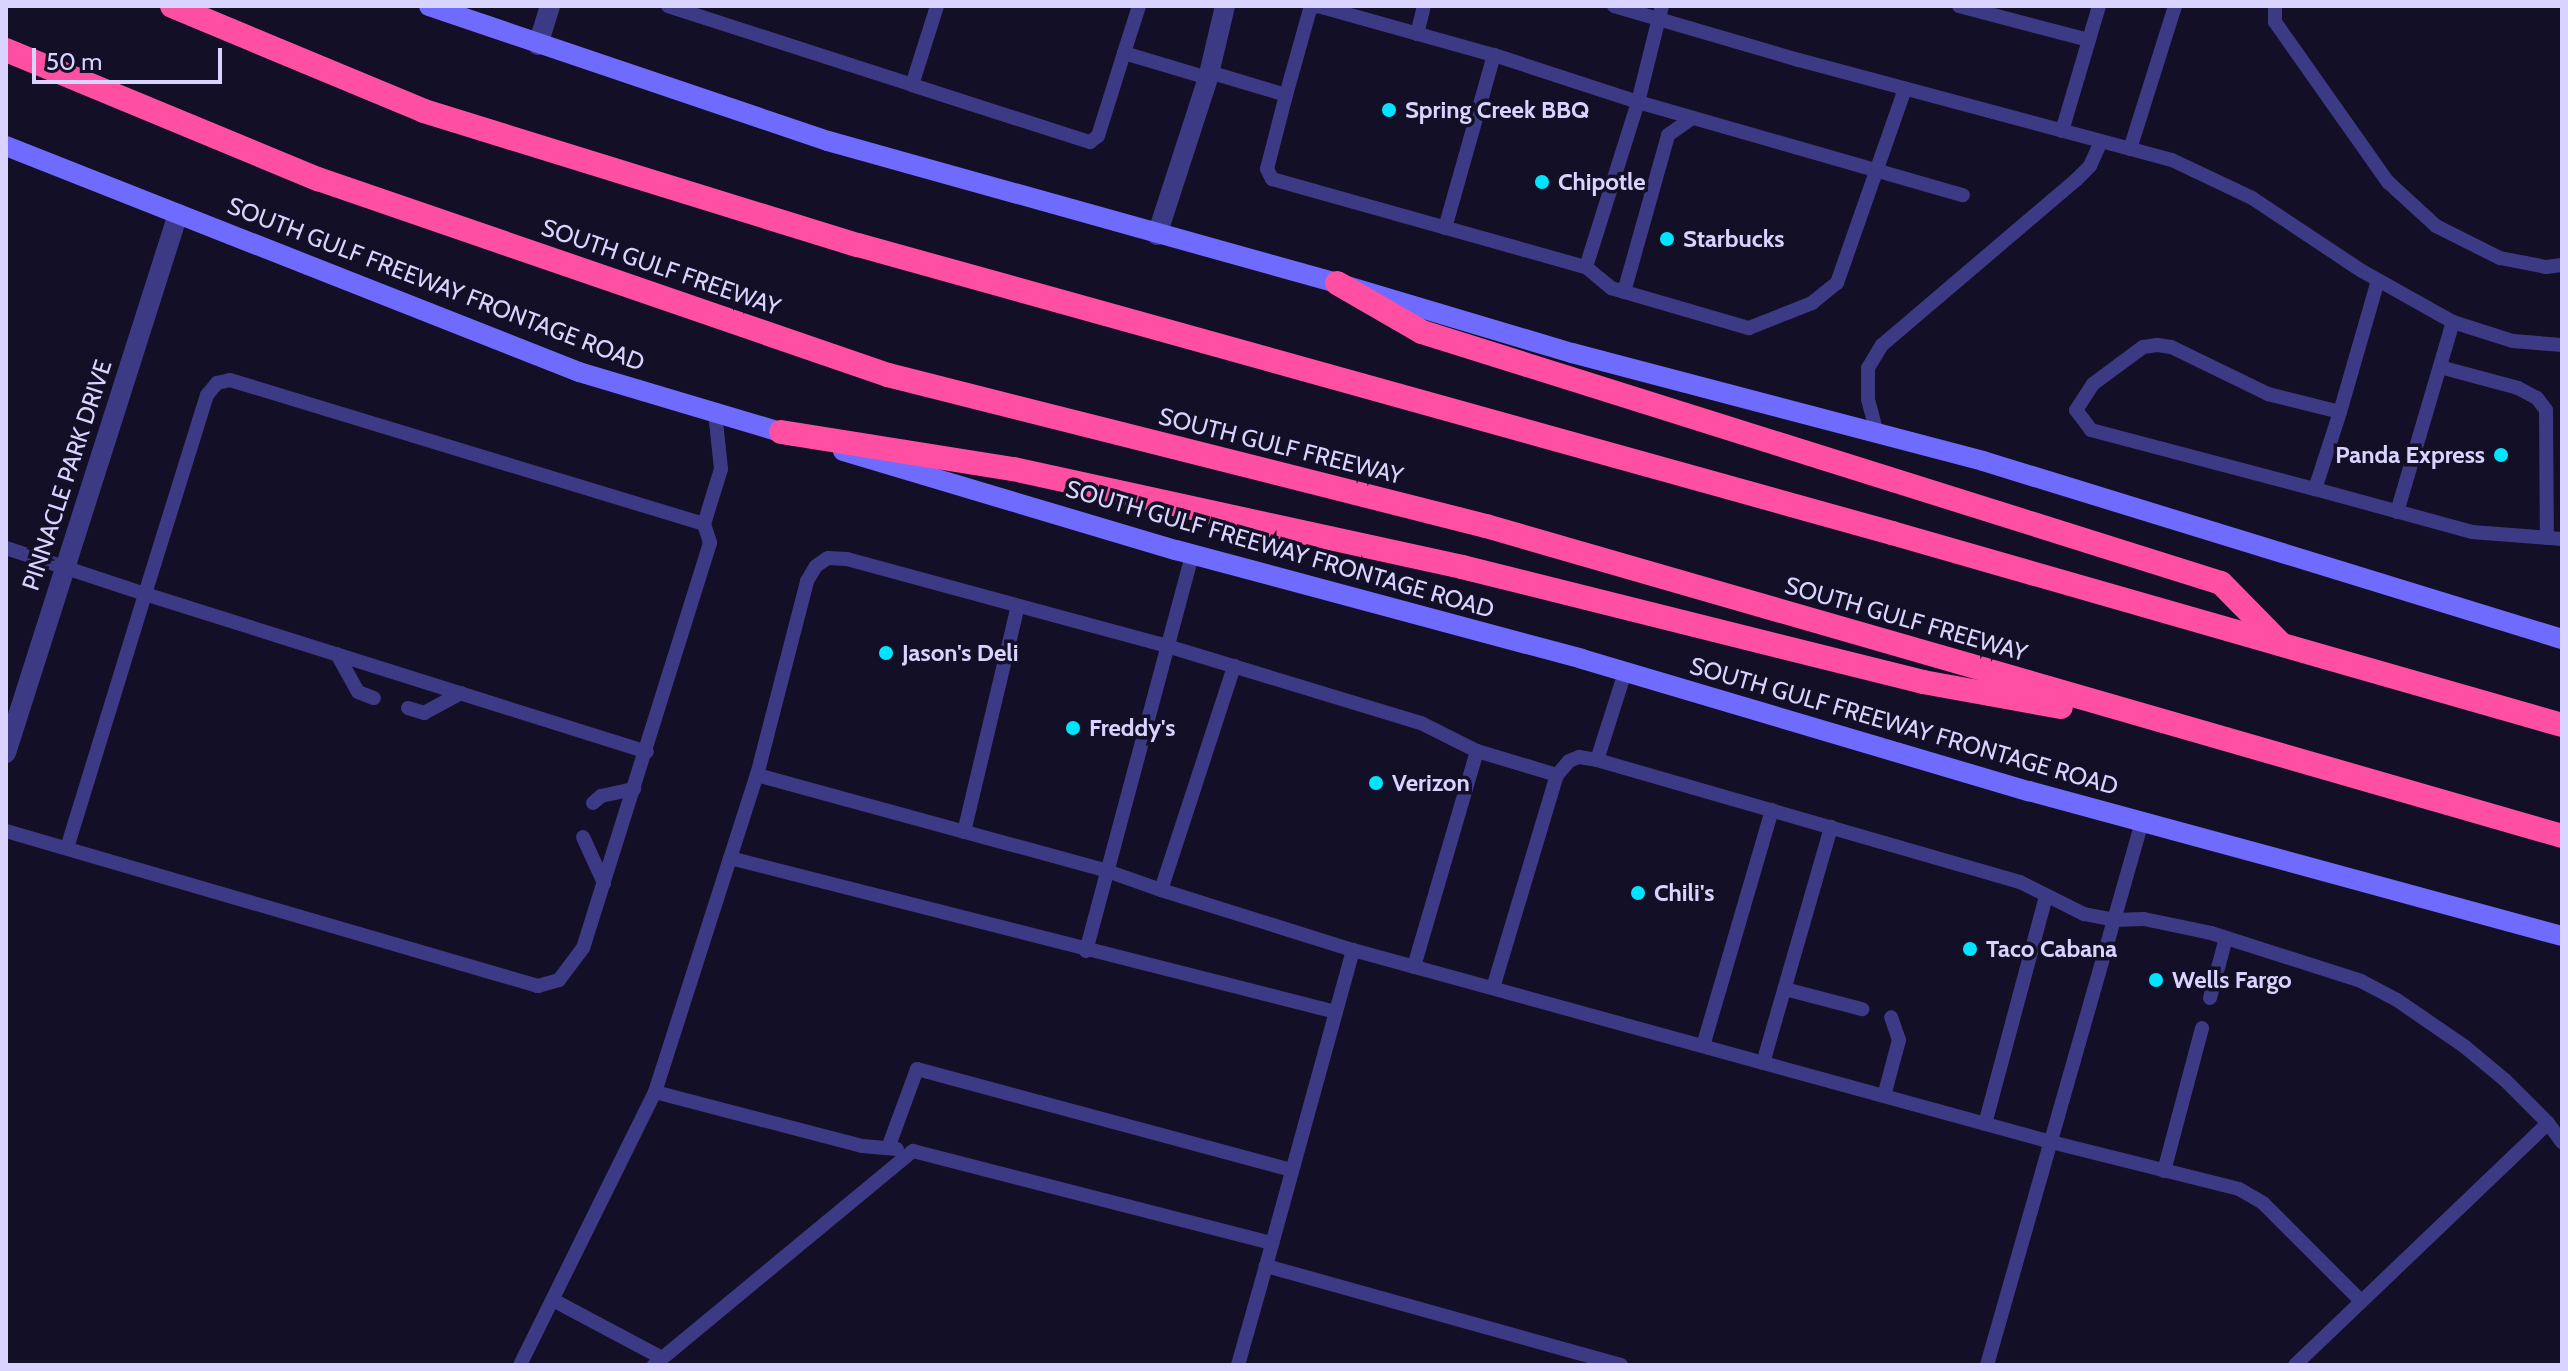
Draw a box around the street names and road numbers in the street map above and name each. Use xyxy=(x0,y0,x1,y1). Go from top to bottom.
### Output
street label: SOUTH GULF FREEWAY FRONTAGE ROAD xyxy=(223,191,649,377)
street label: SOUTH GULF FREEWAY xyxy=(538,213,784,321)
street label: PINNACLE PARK DRIVE xyxy=(16,356,118,594)
street label: SOUTH GULF FREEWAY xyxy=(1156,402,1406,490)
street label: SOUTH GULF FREEWAY FRONTAGE ROAD xyxy=(1062,474,1498,624)
street label: SOUTH GULF FREEWAY xyxy=(1782,571,2030,667)
street label: SOUTH GULF FREEWAY FRONTAGE ROAD xyxy=(1686,651,2122,801)

